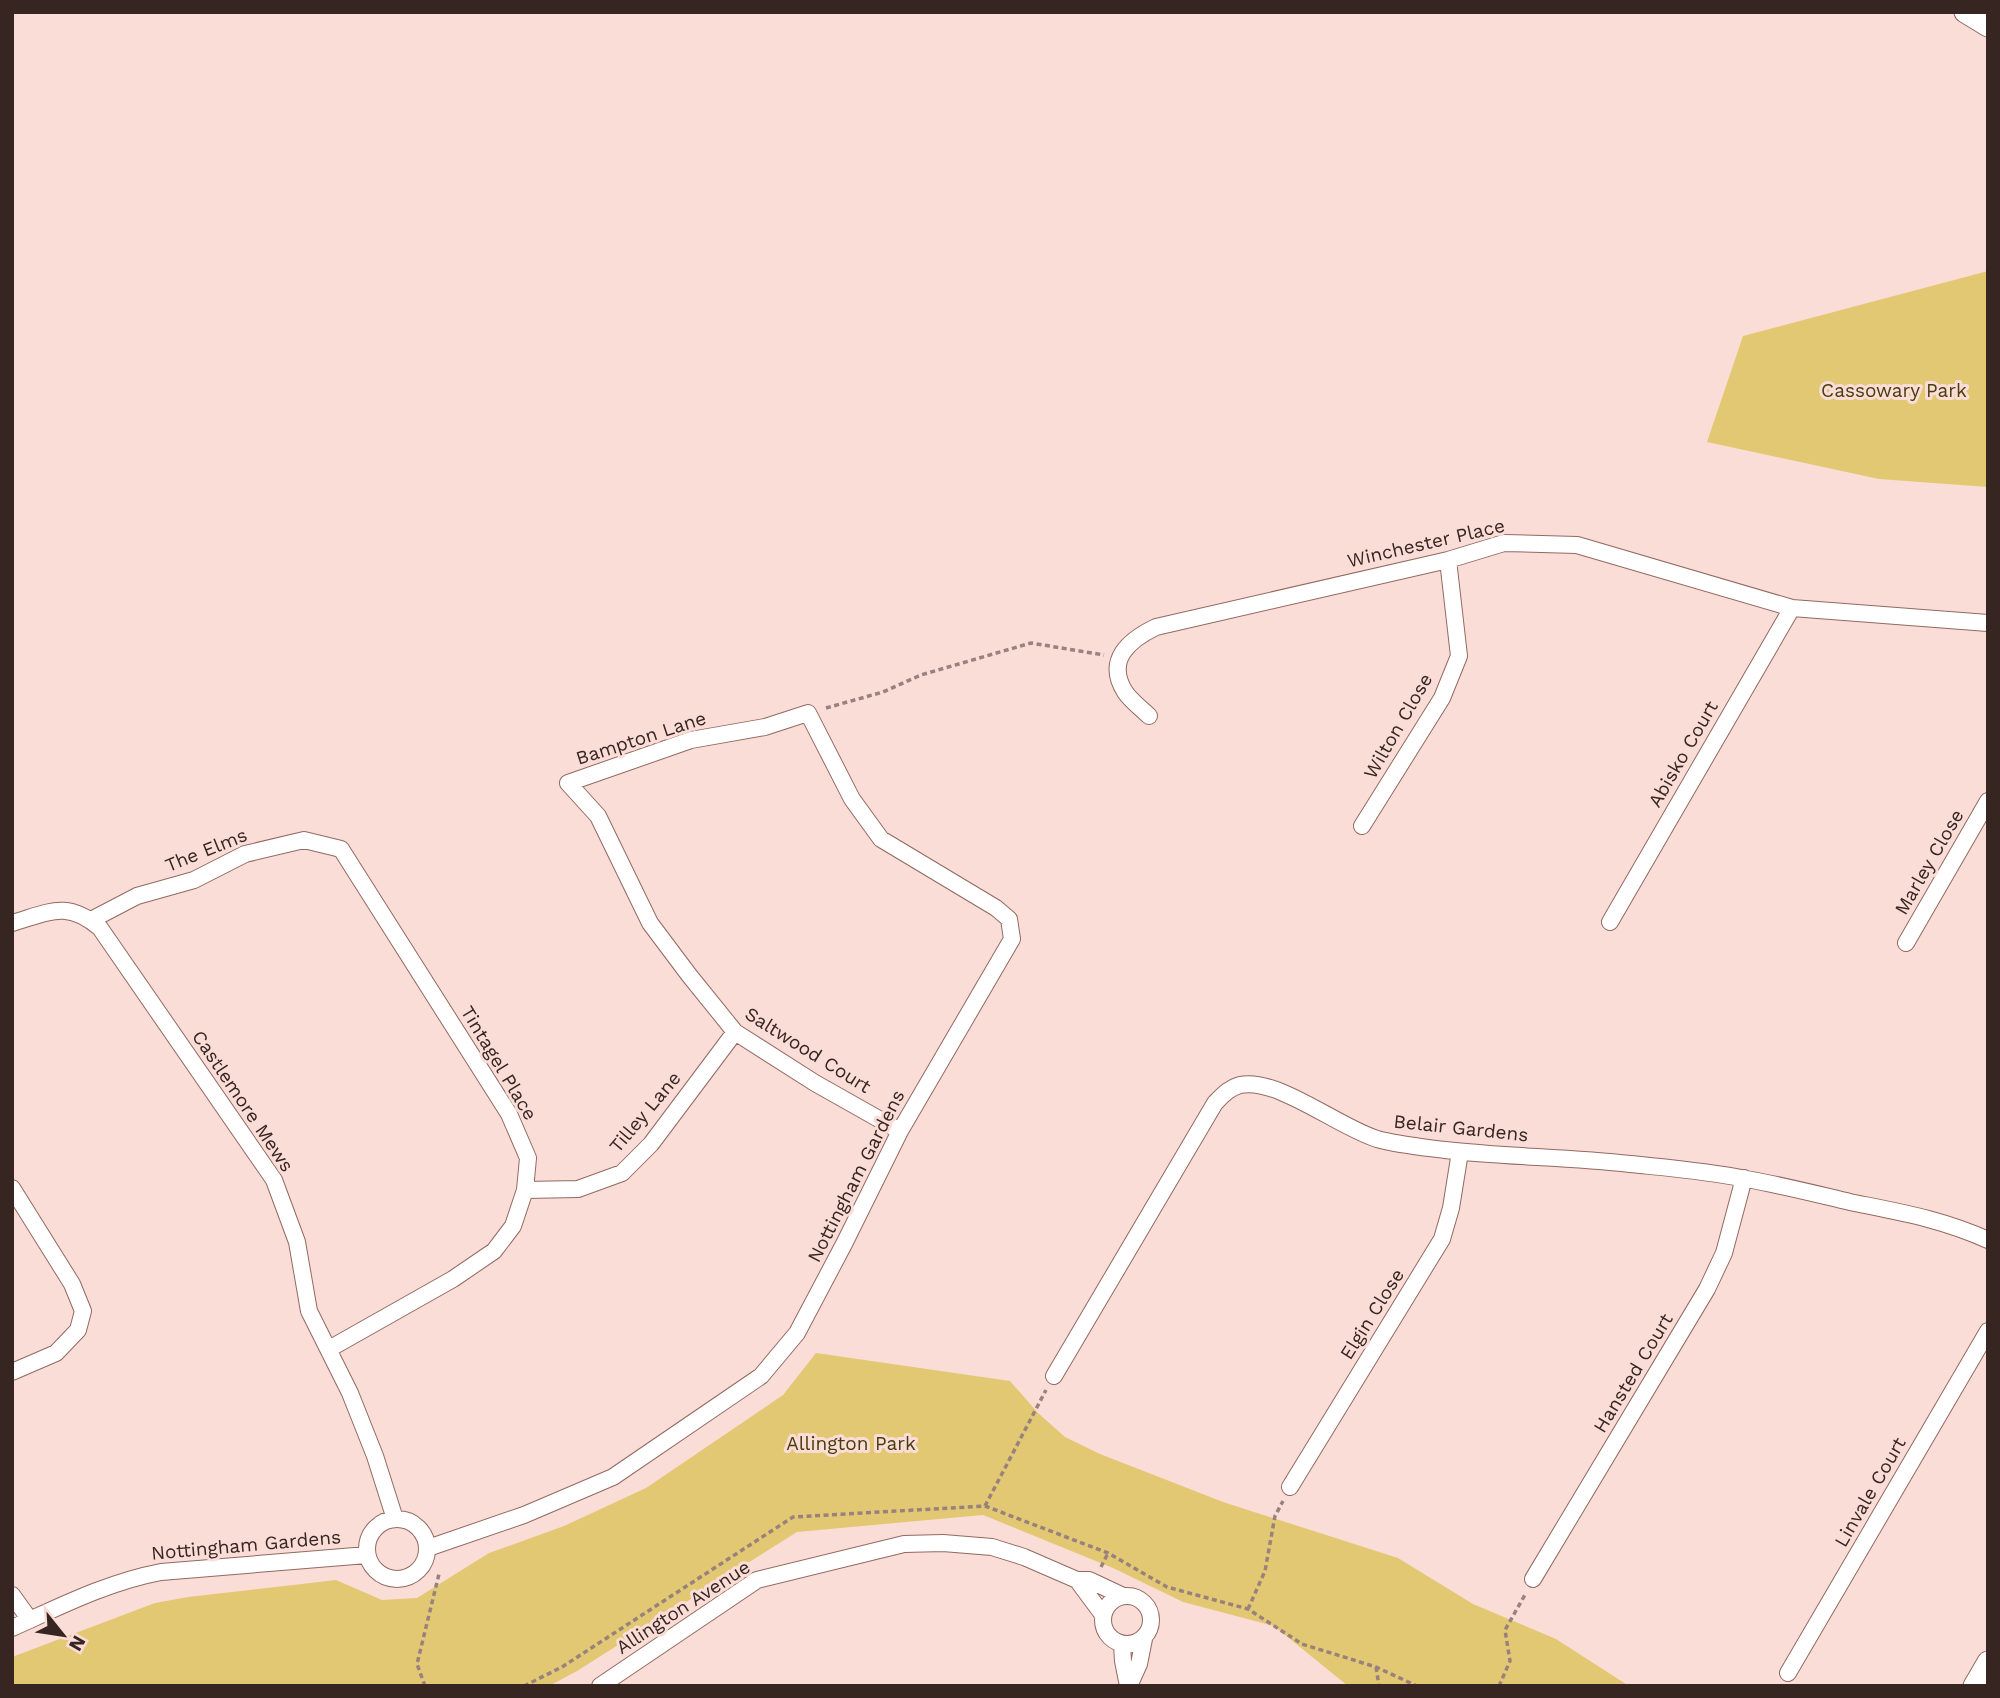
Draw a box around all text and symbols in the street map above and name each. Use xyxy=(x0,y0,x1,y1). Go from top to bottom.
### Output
park label: Cassowary Park xyxy=(1821,379,1967,402)
street label: Winchester Place xyxy=(1345,514,1507,572)
street label: Wilton Close xyxy=(1359,669,1437,783)
street label: Abisko Court xyxy=(1643,697,1723,811)
street label: Bampton Lane xyxy=(573,706,709,770)
street label: Marley Close xyxy=(1890,805,1968,919)
street label: The Elms xyxy=(162,823,250,877)
street label: Tintagel Place xyxy=(456,1002,542,1124)
street label: Saltwood Court xyxy=(741,1002,875,1098)
street label: Castlemore Mews xyxy=(187,1026,299,1176)
street label: Tilley Lane xyxy=(604,1067,686,1157)
street label: Nottingham Gardens xyxy=(803,1086,909,1266)
street label: Belair Gardens xyxy=(1392,1109,1530,1147)
street label: Elgin Close xyxy=(1335,1264,1409,1364)
street label: Hansted Court xyxy=(1588,1309,1678,1437)
park label: Allington Park xyxy=(786,1432,916,1455)
street label: Linvale Court xyxy=(1829,1433,1911,1551)
street label: Nottingham Gardens xyxy=(150,1525,342,1565)
street label: Allington Avenue xyxy=(612,1555,754,1659)
north arrow xyxy=(28,1600,98,1670)
text: N xyxy=(64,1631,91,1655)

